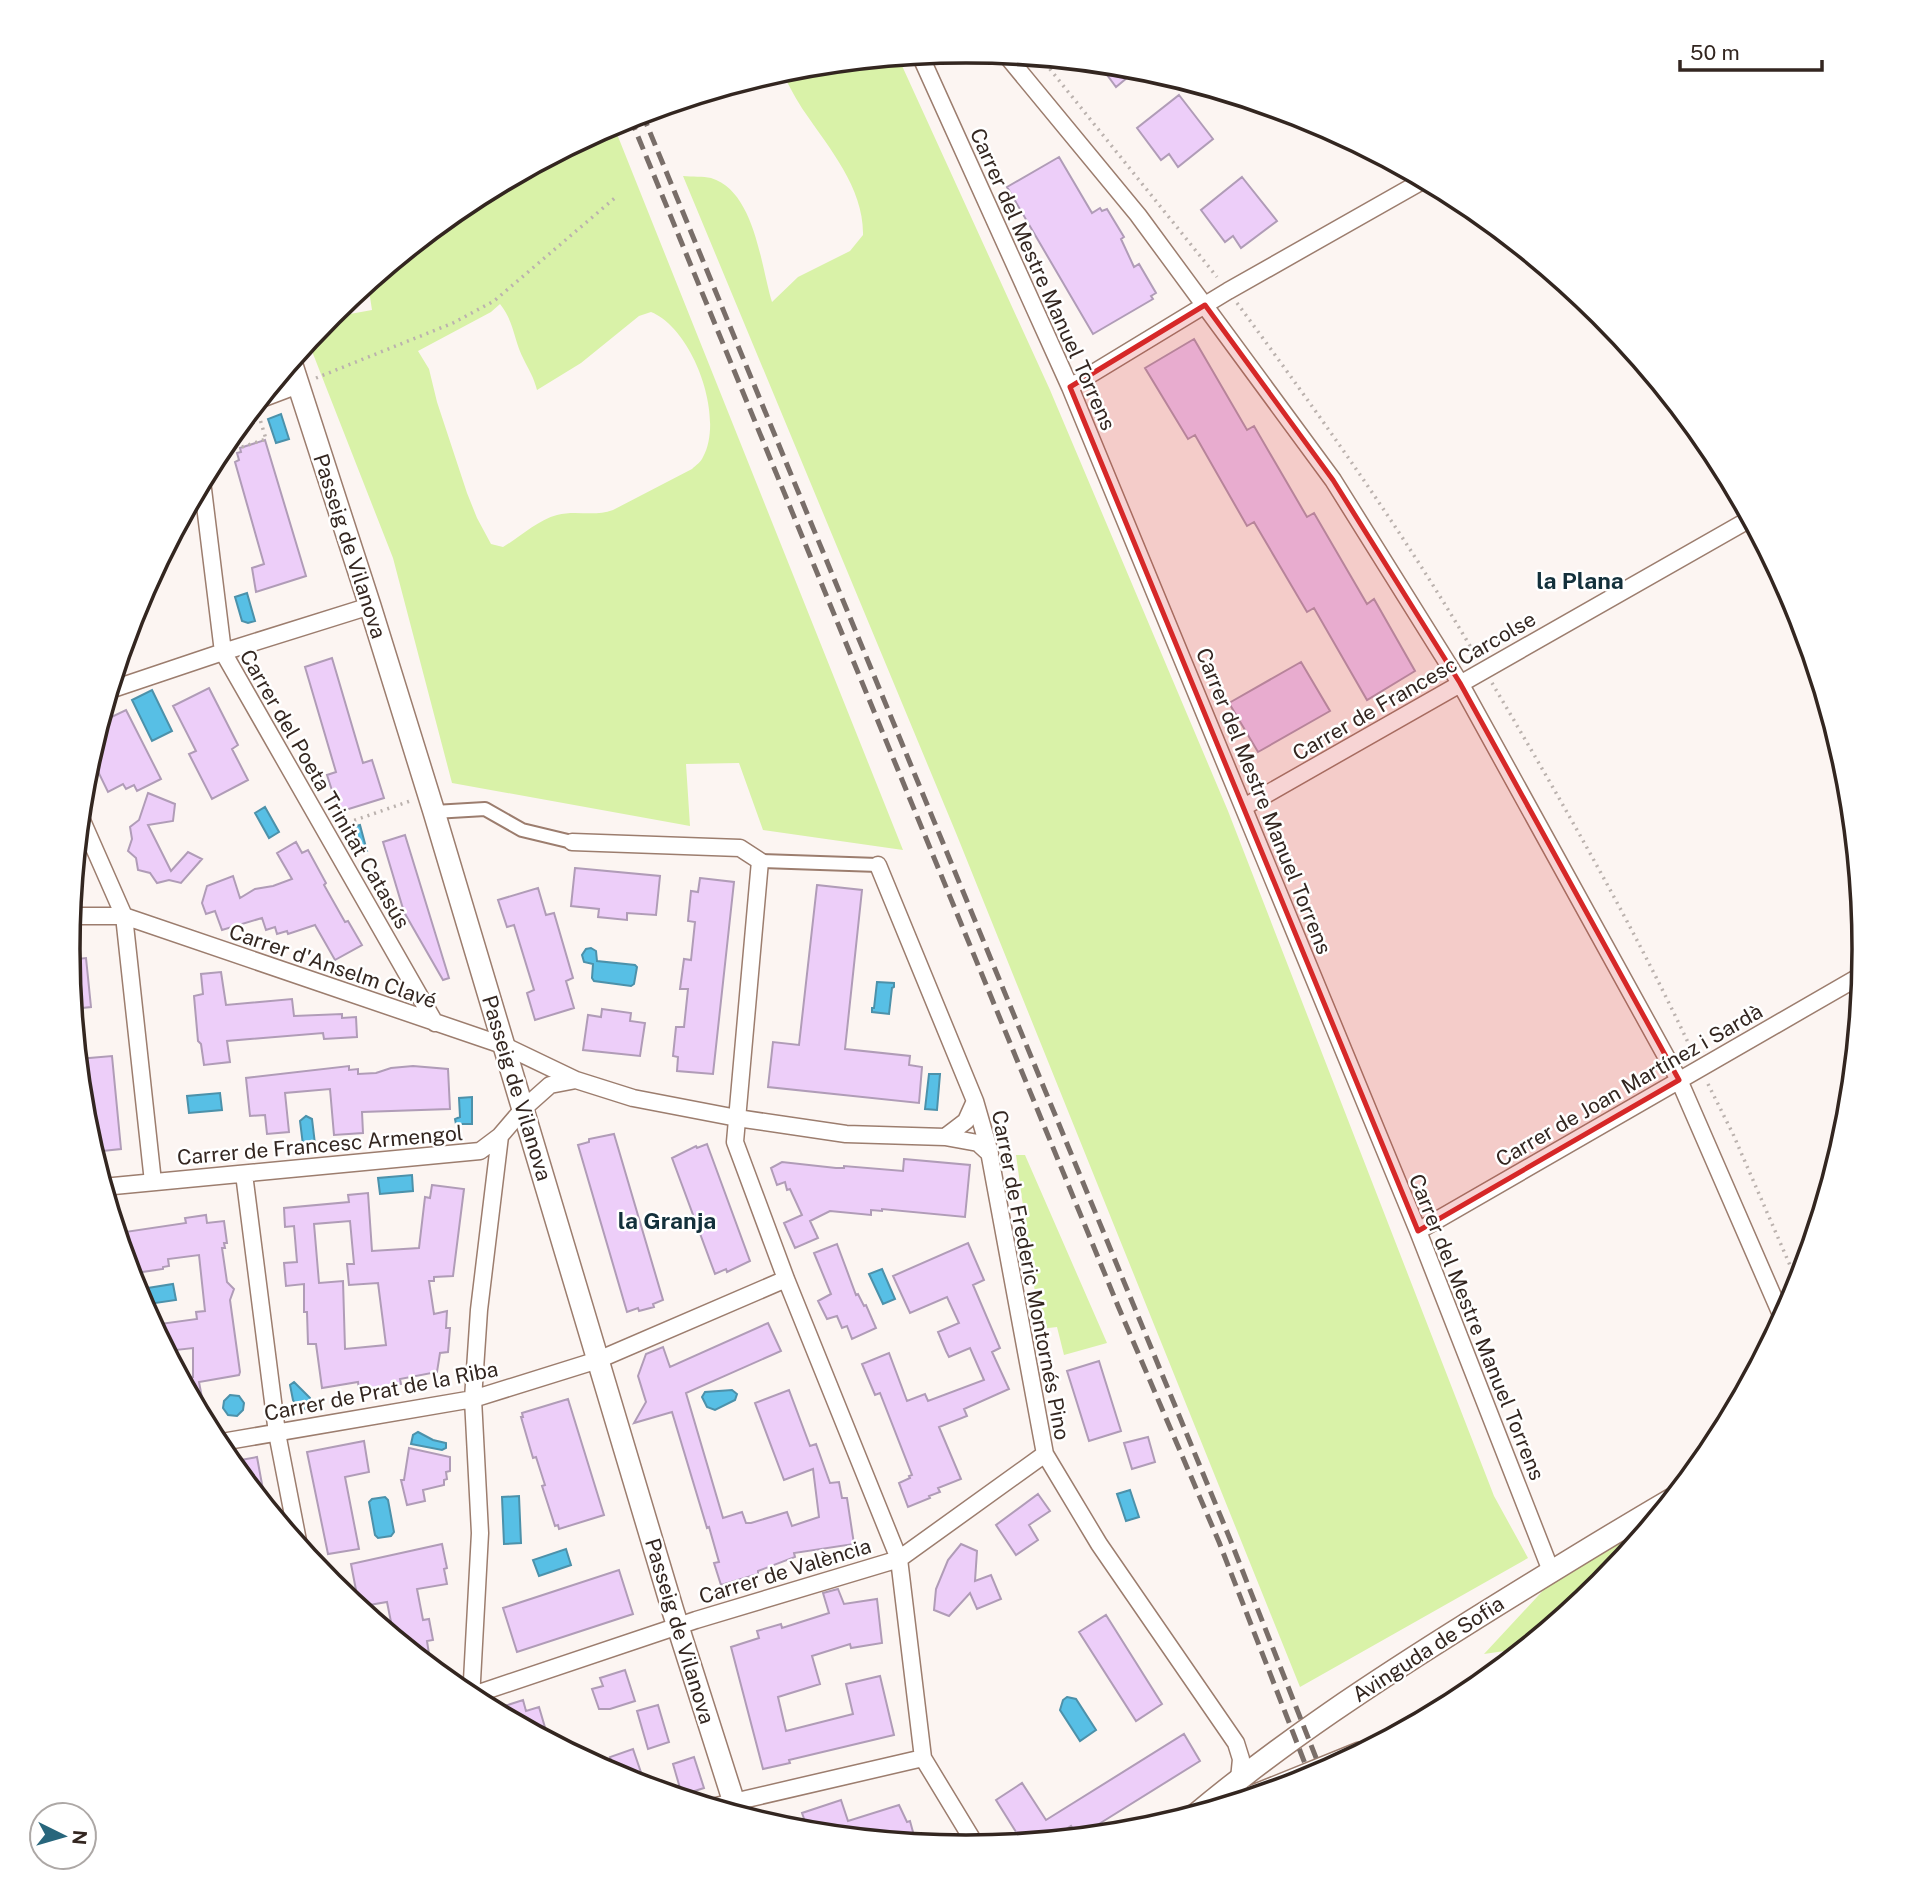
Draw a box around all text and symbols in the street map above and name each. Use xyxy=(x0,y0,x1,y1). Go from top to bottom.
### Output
scale bar xyxy=(1680,28,1822,72)
text: 50 m xyxy=(1690,40,1740,65)
street label: Carrer del Mestre Manuel Torrens xyxy=(965,124,1121,434)
street label: Passeig de Vilanova xyxy=(308,450,392,642)
district label: la Plana xyxy=(1536,567,1624,594)
street label: Carrer de Francesc Carcolse xyxy=(1288,606,1540,766)
street label: Carrer del Mestre Manuel Torrens xyxy=(1191,644,1337,958)
street label: Carrer del Poeta Trinitat Catasús xyxy=(235,645,415,933)
street label: Carrer d'Anselm Clavé xyxy=(226,919,440,1013)
street label: Passeig de Vilanova xyxy=(477,992,557,1184)
street label: Carrer de Joan Martínez i Sardà xyxy=(1491,998,1767,1172)
street label: Carrer de Frederic Montornés Pino xyxy=(987,1108,1075,1442)
street label: Carrer de Francesc Armengol xyxy=(176,1120,464,1170)
street label: Carrer del Mestre Manuel Torrens xyxy=(1404,1170,1550,1484)
district label: la Granja xyxy=(618,1207,716,1234)
street label: Carrer de Prat de la Riba xyxy=(262,1356,500,1426)
street label: Carrer de València xyxy=(696,1533,874,1609)
street label: Passeig de Vilanova xyxy=(640,1535,720,1727)
street label: Avinguda de Sofia xyxy=(1348,1591,1508,1707)
north arrow xyxy=(28,1801,98,1871)
text: N xyxy=(68,1829,92,1846)

